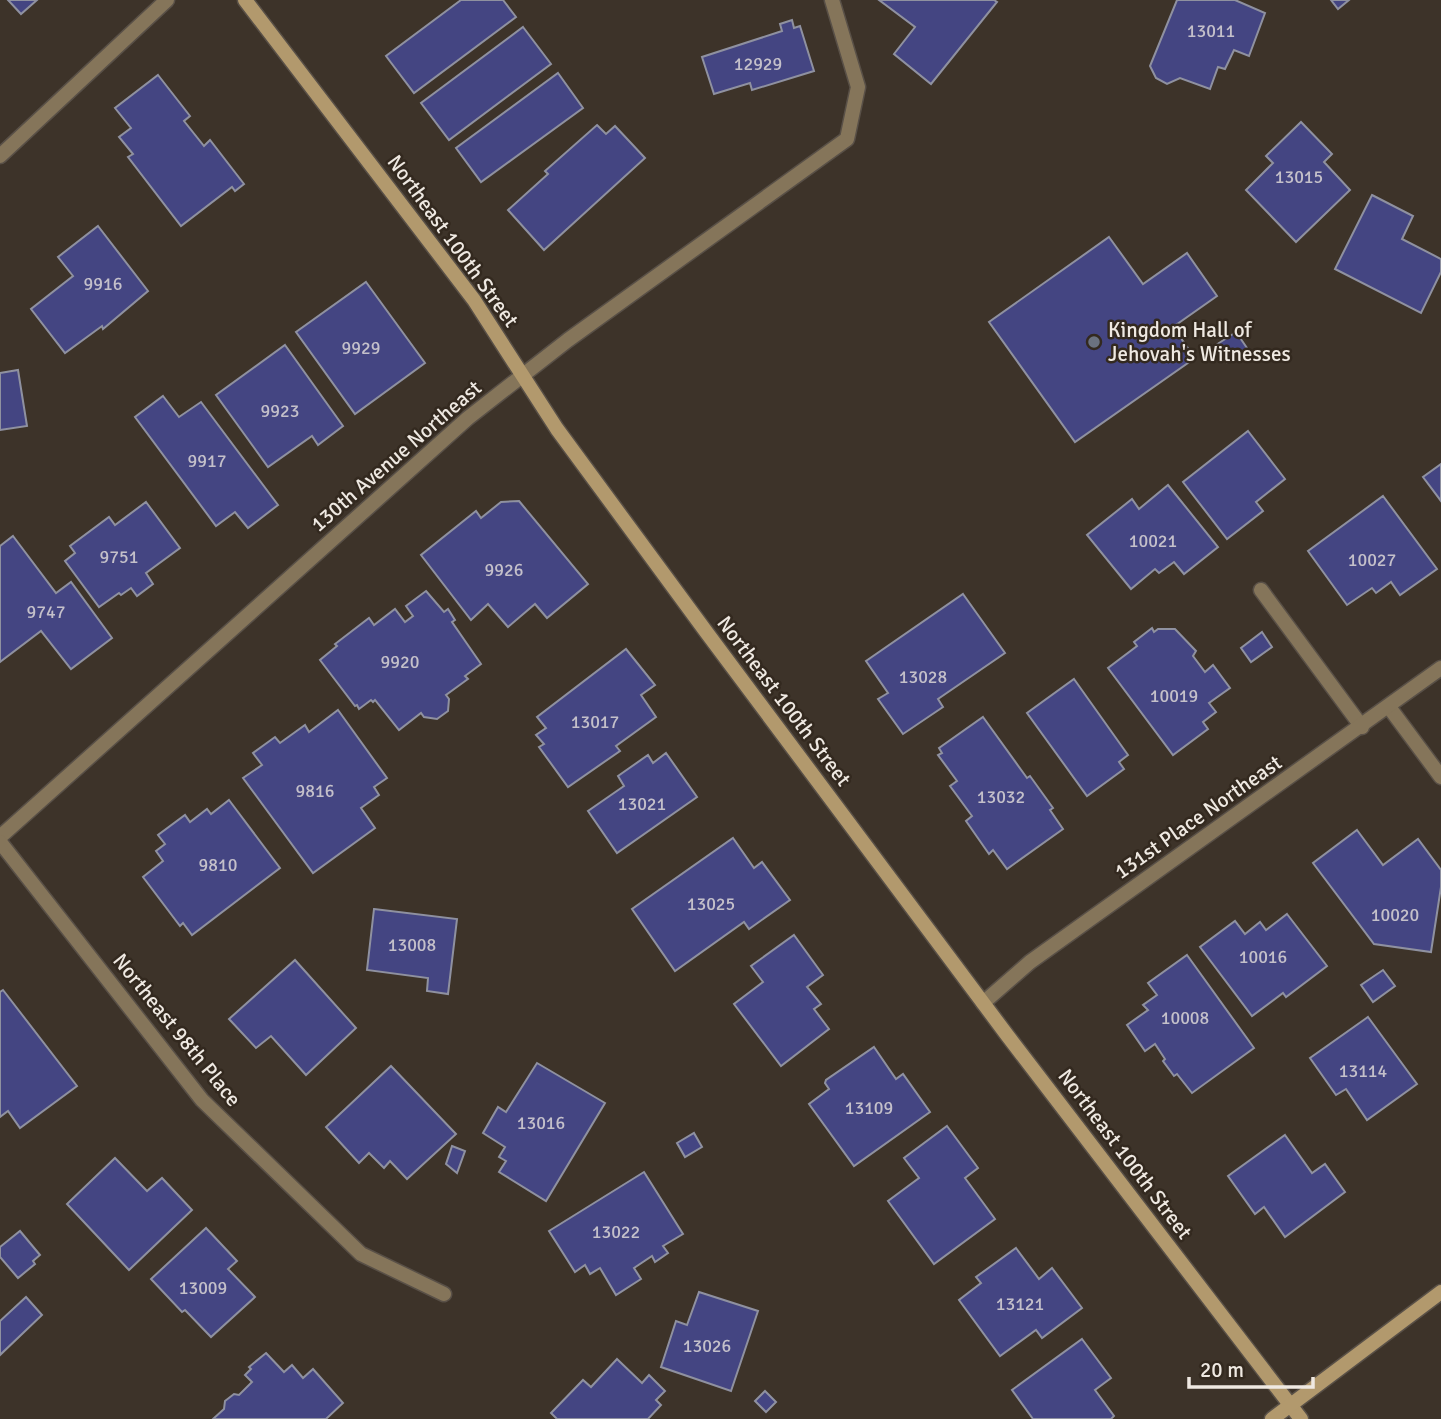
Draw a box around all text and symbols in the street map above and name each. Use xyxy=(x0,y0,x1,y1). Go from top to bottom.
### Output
house number: 13011 xyxy=(1187,20,1235,42)
house number: 12929 xyxy=(734,53,782,75)
street label: Northeast 100th Street xyxy=(382,150,524,332)
house number: 13015 xyxy=(1275,166,1323,188)
house number: 9916 xyxy=(84,273,122,295)
place label: Kingdom Hall of Jehovah's Witnesses xyxy=(1108,317,1291,367)
marker: Kingdom Hall of Jehovah's Witnesses xyxy=(1086,334,1102,350)
house number: 9929 xyxy=(342,337,380,359)
street label: 130th Avenue Northeast xyxy=(305,375,487,537)
house number: 9923 xyxy=(261,400,299,422)
house number: 9917 xyxy=(188,450,226,472)
house number: 10021 xyxy=(1129,530,1177,552)
house number: 9751 xyxy=(100,546,138,568)
house number: 10027 xyxy=(1348,549,1396,571)
house number: 9926 xyxy=(485,559,523,581)
house number: 9747 xyxy=(27,601,65,623)
street label: Northeast 100th Street xyxy=(711,611,857,791)
house number: 9920 xyxy=(381,651,419,673)
house number: 13028 xyxy=(899,666,947,688)
house number: 10019 xyxy=(1150,685,1198,707)
house number: 13017 xyxy=(571,711,619,733)
street label: 131st Place Northeast xyxy=(1109,749,1287,885)
house number: 9816 xyxy=(296,780,334,802)
house number: 13032 xyxy=(977,786,1025,808)
house number: 13021 xyxy=(618,793,666,815)
house number: 9810 xyxy=(199,854,237,876)
house number: 13025 xyxy=(687,893,735,915)
house number: 10020 xyxy=(1371,904,1419,926)
house number: 13008 xyxy=(388,934,436,956)
house number: 10016 xyxy=(1239,946,1287,968)
street label: Northeast 98th Place xyxy=(107,948,247,1112)
house number: 10008 xyxy=(1161,1007,1209,1029)
house number: 13114 xyxy=(1339,1060,1388,1082)
street label: Northeast 100th Street xyxy=(1052,1064,1198,1244)
house number: 13109 xyxy=(845,1097,893,1119)
house number: 13016 xyxy=(517,1112,565,1134)
house number: 13022 xyxy=(592,1221,640,1243)
house number: 13009 xyxy=(179,1277,227,1299)
house number: 13121 xyxy=(996,1293,1044,1315)
house number: 13026 xyxy=(683,1335,731,1357)
scale bar xyxy=(1189,1346,1313,1390)
text: 20 m xyxy=(1200,1357,1244,1383)

